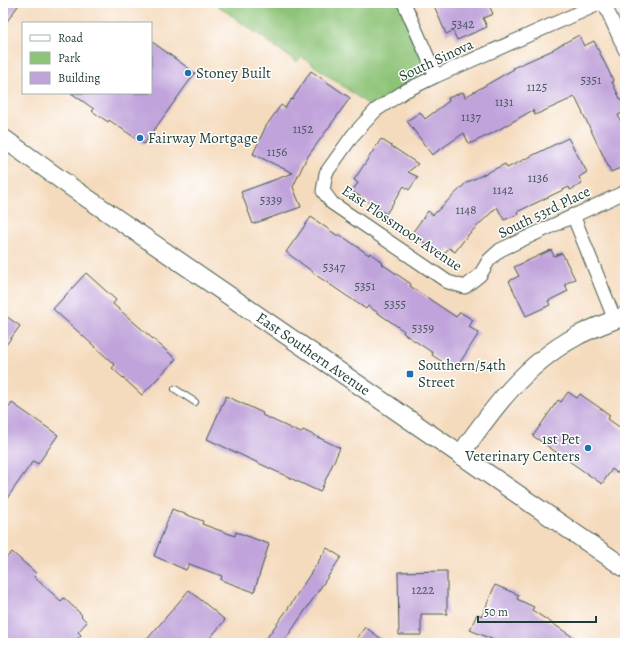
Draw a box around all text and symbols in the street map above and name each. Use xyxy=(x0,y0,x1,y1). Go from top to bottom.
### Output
house number: 5342 xyxy=(451,15,475,32)
legend xyxy=(22,22,152,94)
text: Road xyxy=(58,30,84,46)
street label: South Sinova xyxy=(395,34,477,86)
text: Park xyxy=(58,50,81,66)
place label: Stoney Built xyxy=(196,63,271,83)
marker: Stoney Built xyxy=(183,68,193,78)
text: Building xyxy=(58,70,100,86)
house number: 5351 xyxy=(580,71,602,88)
house number: 1125 xyxy=(527,78,547,95)
house number: 1131 xyxy=(495,93,514,110)
house number: 1137 xyxy=(461,108,481,125)
house number: 1152 xyxy=(293,120,313,137)
place label: Fairway Mortgage xyxy=(148,128,258,148)
marker: Fairway Mortgage xyxy=(135,133,145,143)
house number: 1156 xyxy=(267,143,287,160)
house number: 1136 xyxy=(528,169,548,186)
street label: East Flossmoor Avenue xyxy=(338,180,466,276)
house number: 1142 xyxy=(493,181,513,198)
street label: South 53rd Place xyxy=(495,181,594,243)
house number: 5339 xyxy=(260,191,282,208)
house number: 1148 xyxy=(455,201,477,218)
house number: 5347 xyxy=(323,258,346,275)
house number: 5351 xyxy=(354,277,376,294)
house number: 5355 xyxy=(384,295,406,312)
street label: East Southern Avenue xyxy=(252,307,375,400)
house number: 5359 xyxy=(412,319,434,336)
place label: Southern/54th Street xyxy=(418,355,506,392)
marker: Southern/54th Street xyxy=(405,369,415,379)
place label: 1st Pet Veterinary Centers xyxy=(464,429,580,466)
marker: 1st Pet Veterinary Centers xyxy=(583,443,593,453)
house number: 1222 xyxy=(412,581,434,598)
scale bar xyxy=(478,598,596,624)
text: 50 m xyxy=(484,604,508,620)

